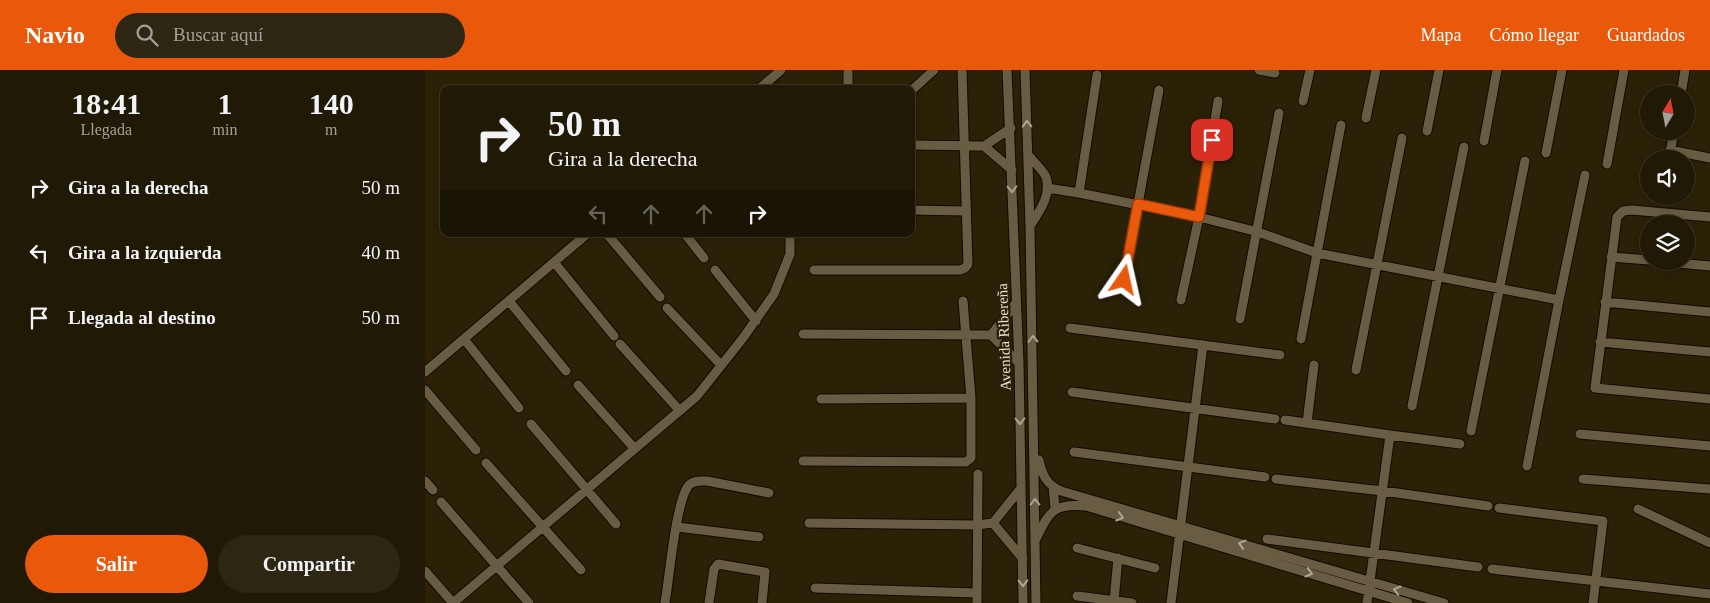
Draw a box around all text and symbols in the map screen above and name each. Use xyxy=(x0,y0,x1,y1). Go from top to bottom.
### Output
search box xyxy=(115,13,465,58)
icon: search xyxy=(133,21,161,49)
text: Navio xyxy=(25,22,85,48)
text: Buscar aquí xyxy=(173,24,263,45)
text: Mapa xyxy=(1421,25,1462,45)
text: Cómo llegar xyxy=(1490,25,1579,45)
text: Guardados xyxy=(1607,25,1685,45)
north arrow xyxy=(1640,85,1695,140)
map controls xyxy=(1640,85,1695,270)
text: 18:41 xyxy=(71,87,141,120)
text: 1 xyxy=(217,87,232,120)
text: 140 xyxy=(309,87,354,120)
icon: right xyxy=(465,105,530,170)
text: 50 m xyxy=(548,105,621,144)
pin xyxy=(1191,119,1233,161)
one-way arrow xyxy=(1022,120,1032,128)
text: Llegada xyxy=(81,121,132,138)
text: min xyxy=(213,121,237,138)
text: m xyxy=(325,121,337,138)
icon: arrive xyxy=(1198,126,1226,154)
text: Gira a la derecha xyxy=(548,146,698,171)
button: sound xyxy=(1640,150,1695,205)
icon: right xyxy=(25,174,53,202)
text: Gira a la derecha xyxy=(68,177,209,198)
text: 50 m xyxy=(361,177,400,198)
one-way arrow xyxy=(1007,185,1018,193)
icon: left xyxy=(584,200,612,228)
icon: ahead xyxy=(637,200,665,228)
icon: ahead xyxy=(690,200,718,228)
icon: right xyxy=(743,200,771,228)
button: layers xyxy=(1640,215,1695,270)
icon: left xyxy=(25,239,53,267)
text: Gira a la izquierda xyxy=(68,242,222,263)
text: 40 m xyxy=(361,242,400,263)
position arrow xyxy=(1097,253,1149,305)
street label: Avenida Ribereña xyxy=(994,283,1014,391)
icon: arrive xyxy=(25,304,53,332)
text: Llegada al destino xyxy=(68,307,216,328)
text: 50 m xyxy=(361,307,400,328)
one-way arrow xyxy=(1028,335,1038,343)
one-way arrow xyxy=(1015,418,1025,425)
one-way arrow xyxy=(1030,498,1040,506)
one-way arrow xyxy=(1115,511,1123,521)
button: Salir xyxy=(25,535,208,593)
button: Compartir xyxy=(218,535,400,593)
one-way arrow xyxy=(1238,539,1246,549)
one-way arrow xyxy=(1304,567,1313,577)
one-way arrow xyxy=(1018,580,1028,588)
one-way arrow xyxy=(1394,585,1402,595)

